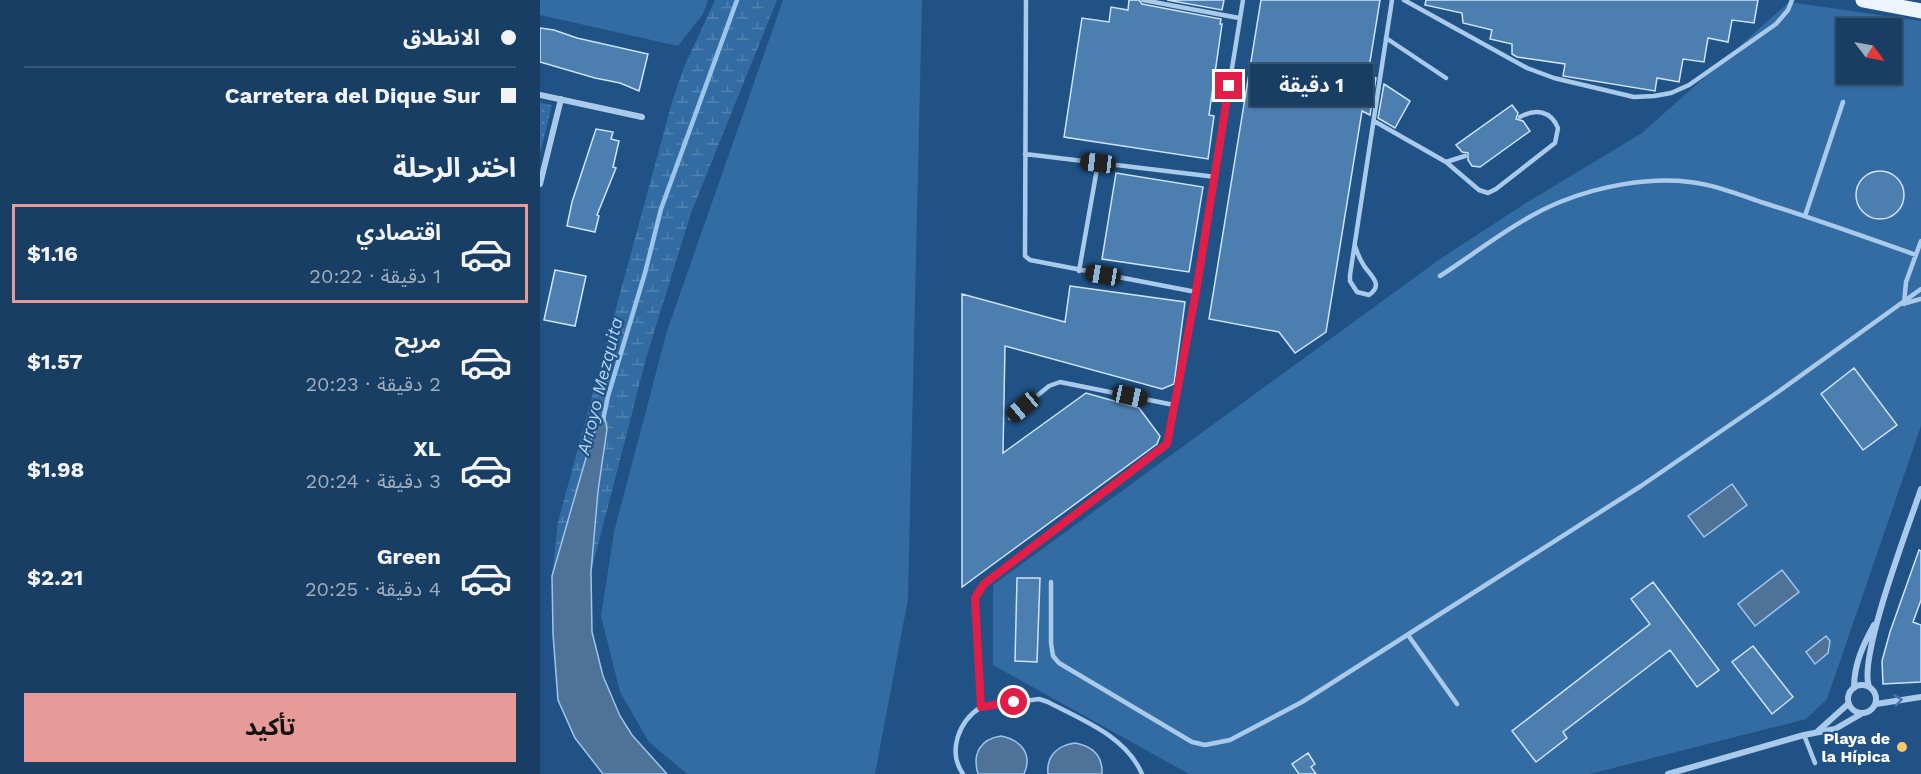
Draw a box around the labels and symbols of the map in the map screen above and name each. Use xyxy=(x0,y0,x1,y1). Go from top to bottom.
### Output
north arrow xyxy=(1836,18,1902,84)
callout: 1 دقيقة xyxy=(1250,65,1373,107)
route end xyxy=(1215,72,1242,99)
car xyxy=(1079,152,1117,174)
car xyxy=(1084,263,1122,287)
water label: Arroyo Mezquita xyxy=(572,315,627,458)
car xyxy=(1111,383,1149,409)
car xyxy=(1003,389,1043,425)
route start xyxy=(1000,688,1027,715)
one-way arrow xyxy=(1893,694,1903,706)
place label: Playa de la Hípica xyxy=(1821,729,1891,766)
marker: Playa de la Hípica xyxy=(1895,740,1909,754)

